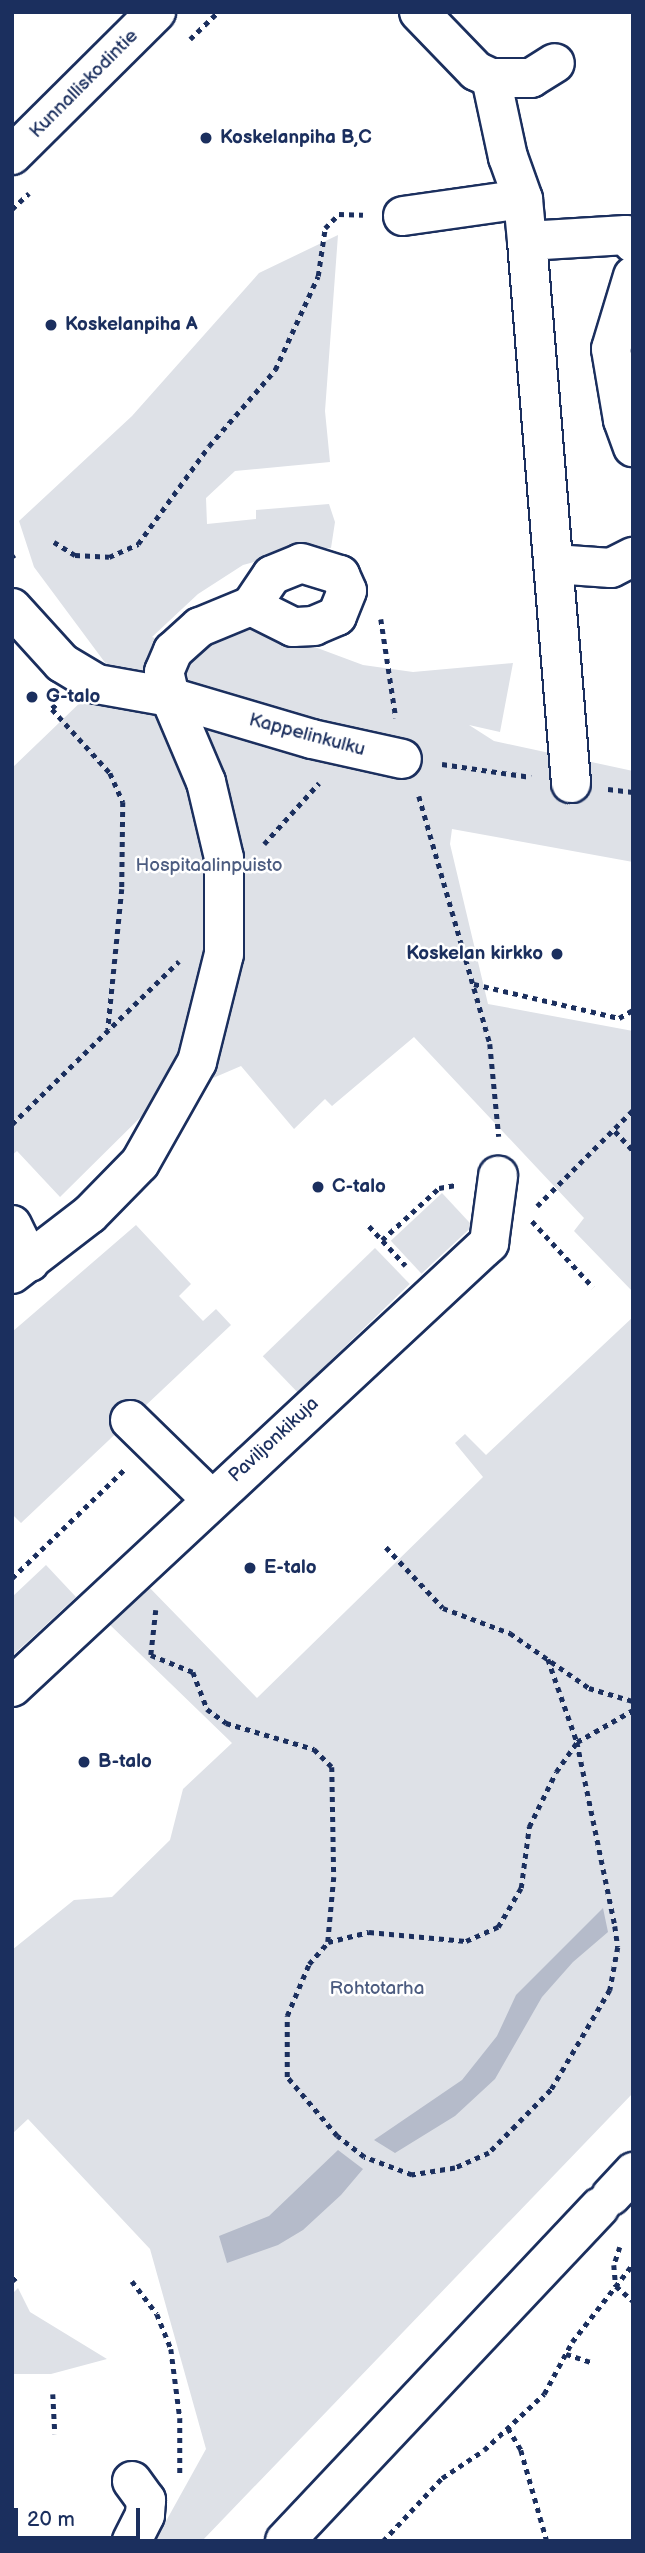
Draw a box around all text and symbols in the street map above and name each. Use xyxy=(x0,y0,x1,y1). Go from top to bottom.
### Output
street label: Kunnalliskodintie xyxy=(25,25,143,143)
place label: Koskelanpiha B,C xyxy=(220,127,372,149)
marker: Koskelanpiha B,C xyxy=(198,130,214,146)
place label: Koskelanpiha A xyxy=(65,314,198,336)
marker: Koskelanpiha A xyxy=(43,317,59,333)
place label: G-talo xyxy=(46,686,100,708)
marker: G-talo xyxy=(24,689,40,705)
street label: Kappelinkulku xyxy=(246,709,368,761)
park label: Hospitaalinpuisto xyxy=(135,855,283,877)
place label: Koskelan kirkko xyxy=(406,943,543,965)
marker: Koskelan kirkko xyxy=(549,946,565,962)
place label: C-talo xyxy=(332,1176,386,1198)
marker: C-talo xyxy=(310,1179,326,1195)
street label: Paviljonkikuja xyxy=(224,1393,324,1487)
place label: E-talo xyxy=(264,1557,317,1579)
marker: E-talo xyxy=(242,1560,258,1576)
place label: B-talo xyxy=(98,1751,152,1773)
marker: B-talo xyxy=(76,1754,92,1770)
park label: Rohtotarha xyxy=(330,1978,424,2000)
scale bar xyxy=(18,2494,144,2538)
text: 20 m xyxy=(27,2507,75,2532)

